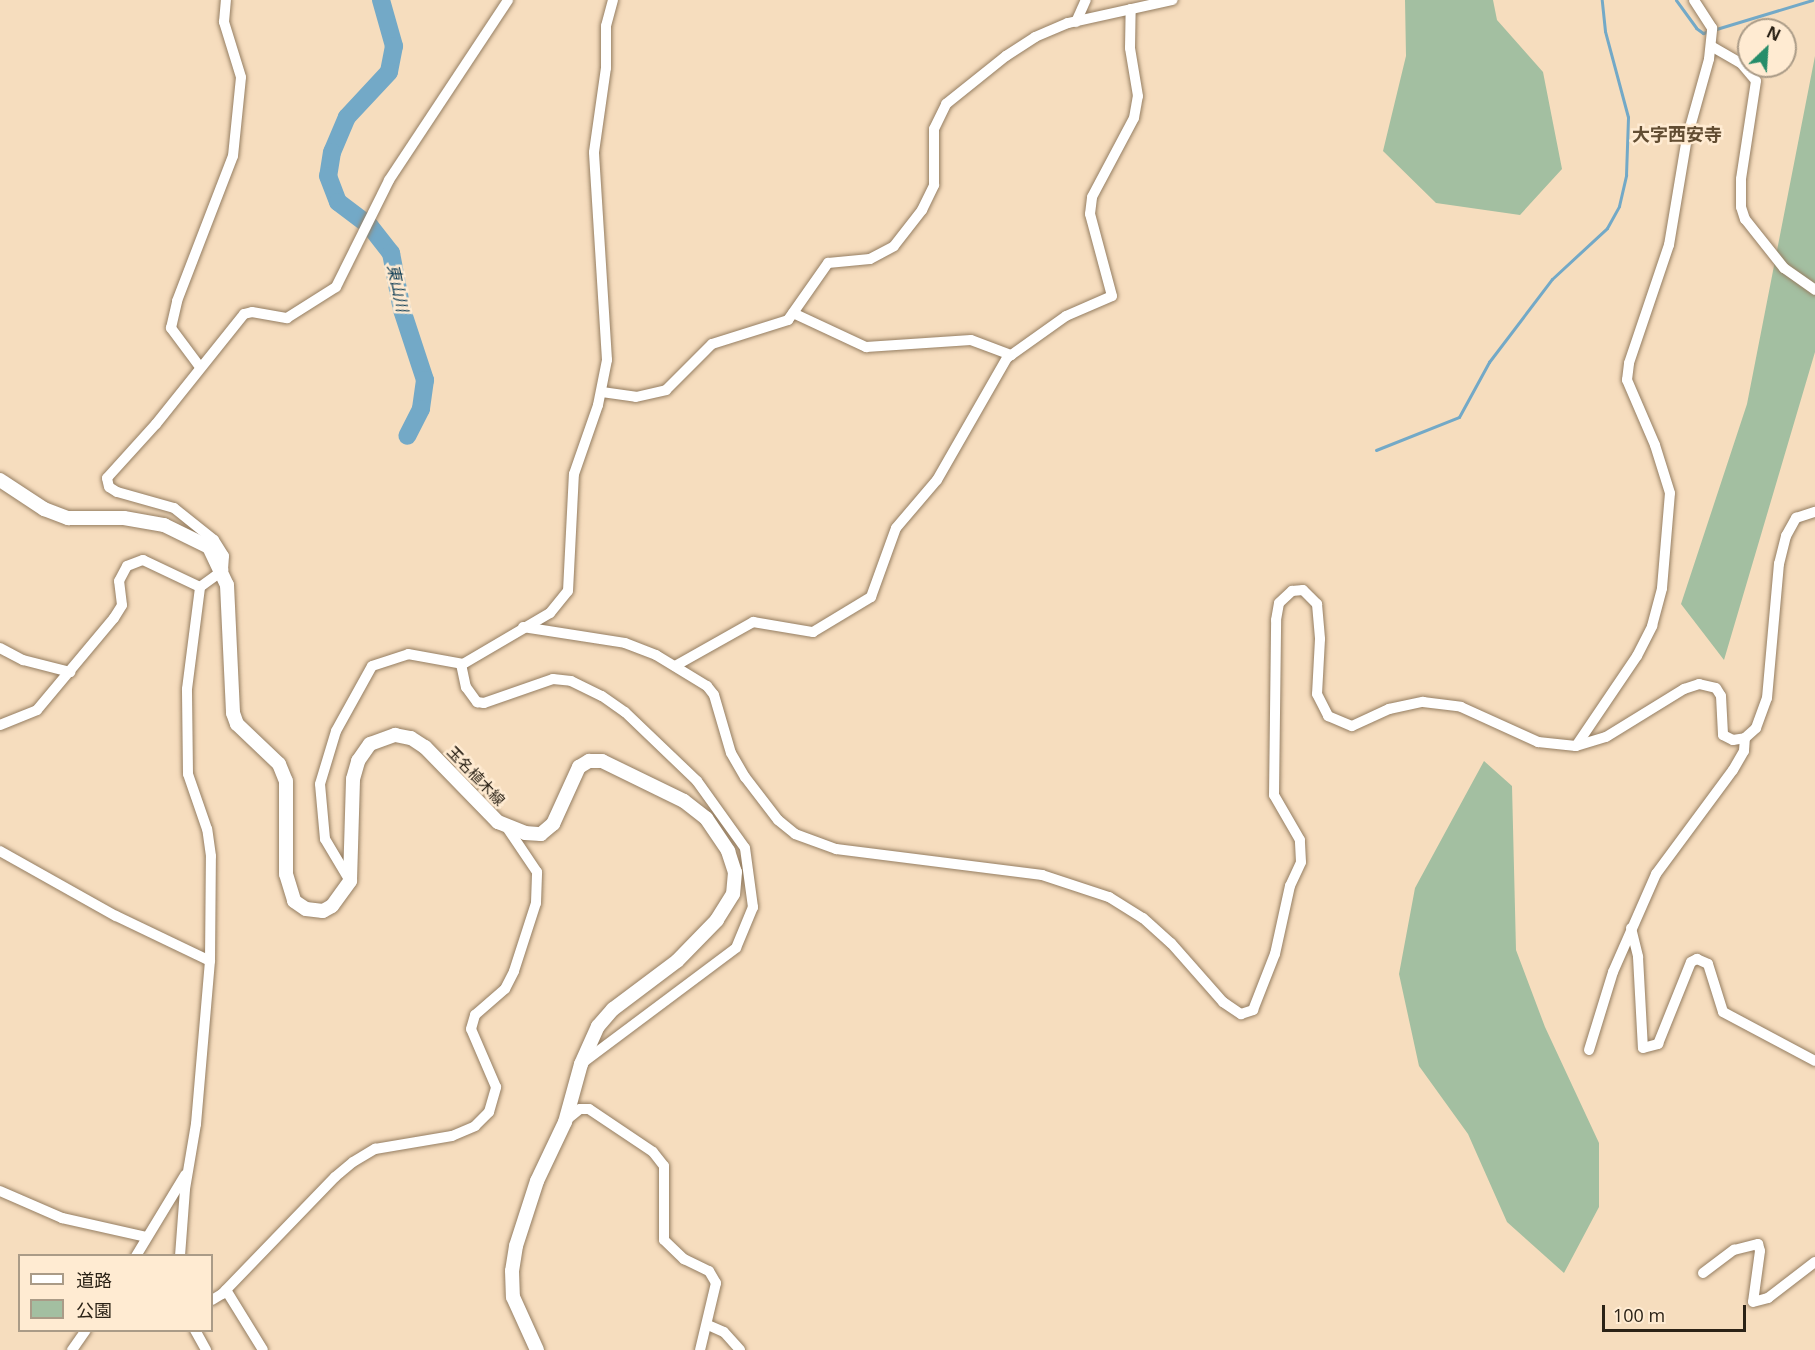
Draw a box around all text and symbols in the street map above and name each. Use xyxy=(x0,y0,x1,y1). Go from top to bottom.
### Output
north arrow xyxy=(1737,18,1797,78)
text: N xyxy=(1763,21,1784,46)
district label: 大字西安寺 xyxy=(1632,123,1722,145)
water label: 東山川 xyxy=(384,263,412,313)
street label: 玉名植木線 xyxy=(443,743,509,809)
legend xyxy=(18,1254,213,1332)
text: 道路 xyxy=(76,1268,112,1292)
scale bar xyxy=(1605,1293,1749,1331)
text: 公園 xyxy=(76,1298,112,1322)
text: 100 m xyxy=(1613,1303,1665,1327)

